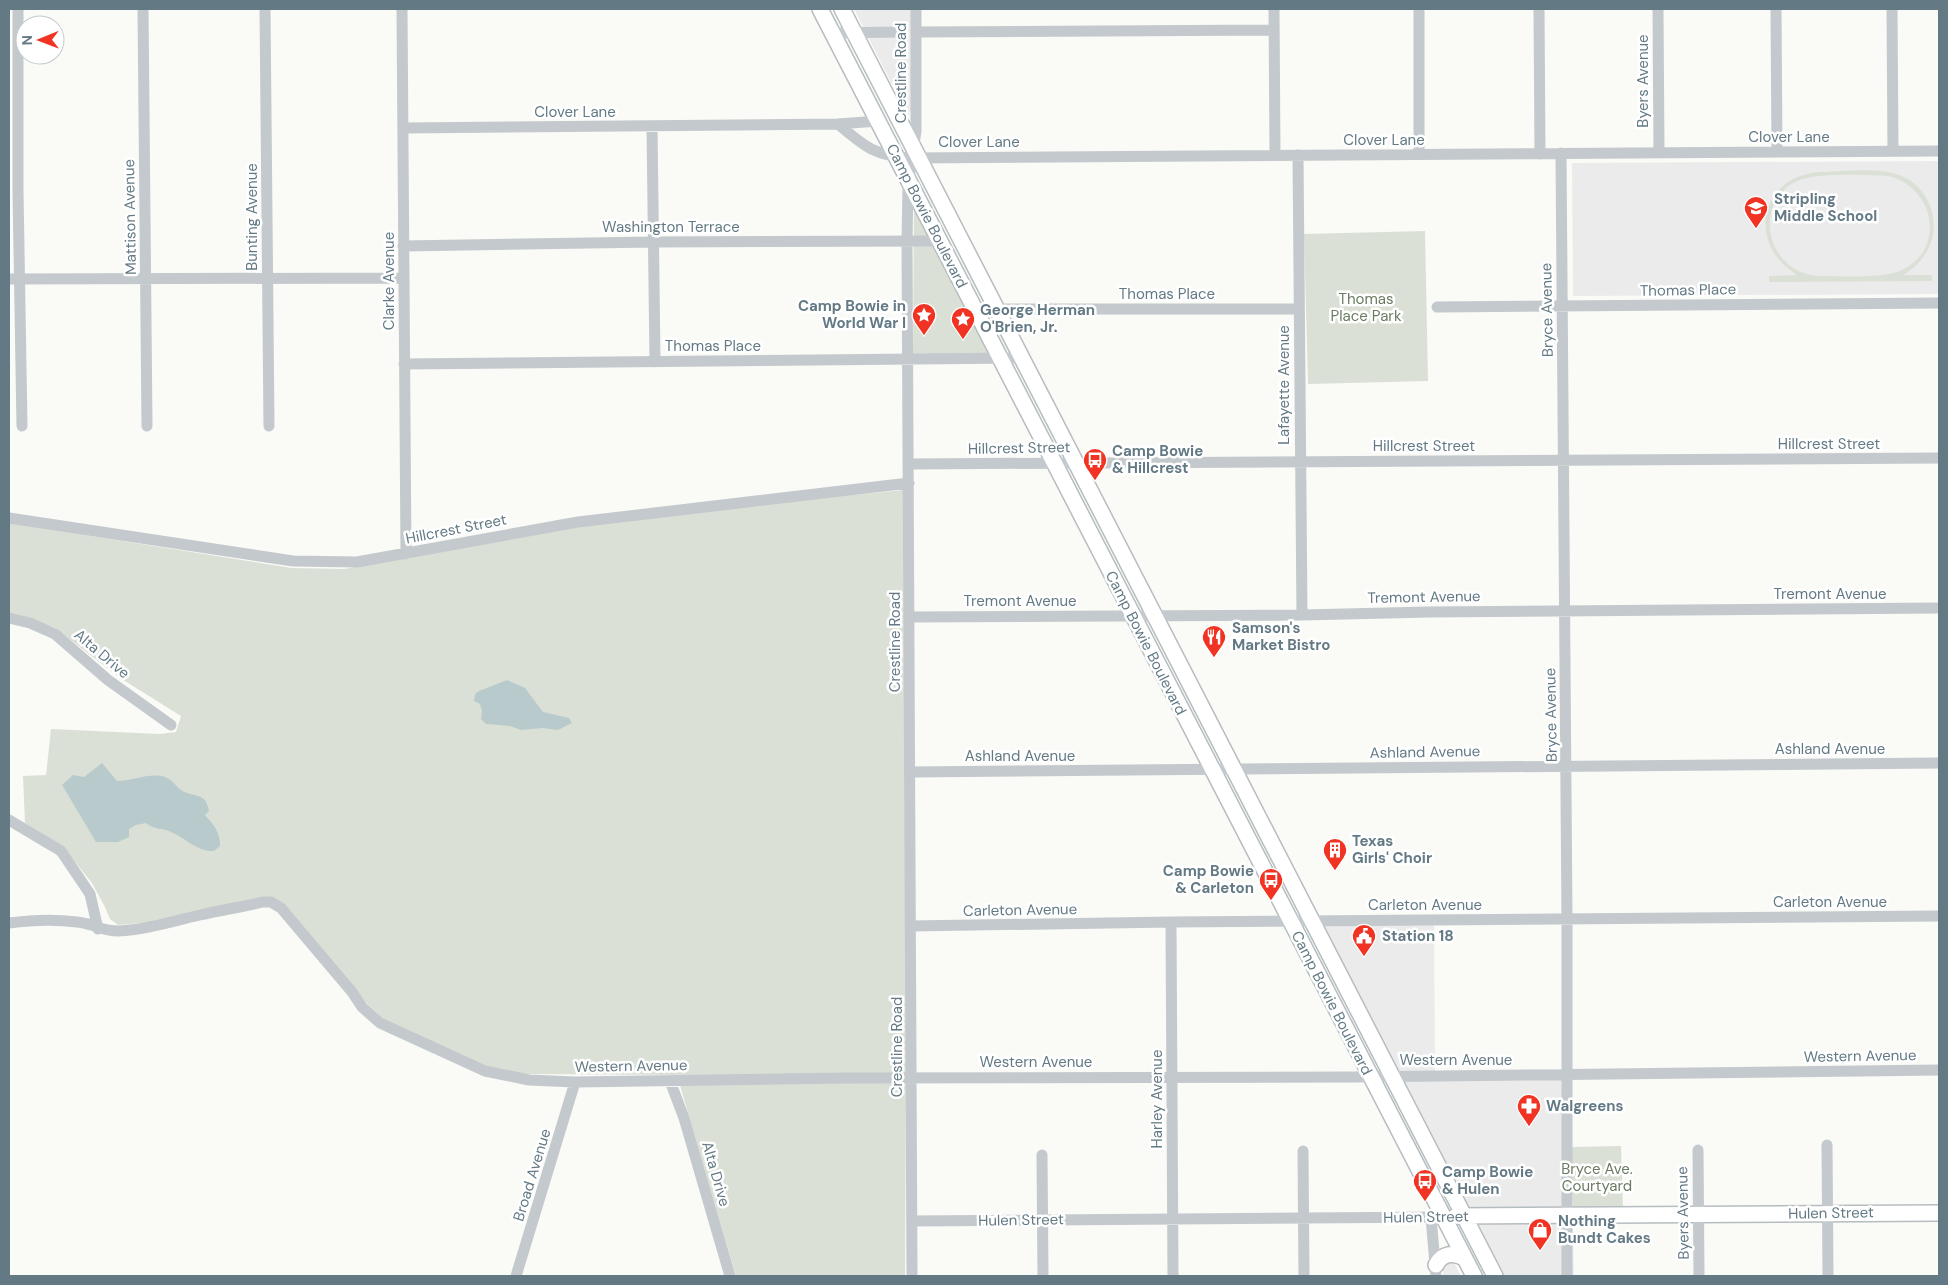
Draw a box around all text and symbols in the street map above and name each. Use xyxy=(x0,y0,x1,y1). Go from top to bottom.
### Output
north arrow xyxy=(15,15,65,65)
street label: Crestline Road xyxy=(891,23,911,123)
street label: Byers Avenue xyxy=(1633,34,1653,128)
text: N xyxy=(18,35,36,45)
street label: Clover Lane xyxy=(534,102,616,122)
street label: Clover Lane xyxy=(1748,127,1830,147)
street label: Clover Lane xyxy=(1343,130,1425,150)
street label: Clover Lane xyxy=(938,132,1020,152)
street label: Camp Bowie Boulevard xyxy=(882,140,972,292)
street label: Mattison Avenue xyxy=(119,159,141,275)
street label: Bunting Avenue xyxy=(242,163,262,271)
place label: Stripling Middle School xyxy=(1774,189,1877,226)
school or university icon: Stripling Middle School xyxy=(1743,195,1769,229)
street label: Washington Terrace xyxy=(602,217,740,237)
street label: Clarke Avenue xyxy=(379,232,399,330)
street label: Bryce Avenue xyxy=(1536,263,1558,357)
street label: Thomas Place xyxy=(1640,279,1736,301)
street label: Thomas Place xyxy=(1119,284,1215,304)
park label: Thomas Place Park xyxy=(1331,289,1402,326)
place label: Camp Bowie in World War I xyxy=(798,296,906,333)
place label: George Herman O'Brien, Jr. xyxy=(980,300,1095,337)
place icon: Camp Bowie in World War I xyxy=(911,302,937,336)
place icon: George Herman O'Brien, Jr. xyxy=(950,306,976,340)
street label: Lafayette Avenue xyxy=(1274,325,1294,445)
street label: Thomas Place xyxy=(665,336,761,356)
street label: Hillcrest Street xyxy=(1778,434,1880,454)
street label: Hillcrest Street xyxy=(1373,436,1475,456)
street label: Hillcrest Street xyxy=(968,437,1071,459)
place label: Camp Bowie & Hillcrest xyxy=(1112,441,1203,478)
bus stop icon: Camp Bowie & Hillcrest xyxy=(1082,447,1108,481)
street label: Hillcrest Street xyxy=(404,509,508,549)
street label: Camp Bowie Boulevard xyxy=(1101,567,1191,719)
street label: Tremont Avenue xyxy=(1773,584,1887,604)
street label: Tremont Avenue xyxy=(1367,586,1481,608)
street label: Tremont Avenue xyxy=(963,591,1077,611)
street label: Crestline Road xyxy=(885,592,905,692)
place label: Samson's Market Bistro xyxy=(1232,618,1330,655)
restaurant icon: Samson's Market Bistro xyxy=(1201,624,1227,658)
street label: Alta Drive xyxy=(70,625,134,683)
street label: Bryce Avenue xyxy=(1540,668,1562,762)
street label: Ashland Avenue xyxy=(1775,739,1885,759)
street label: Ashland Avenue xyxy=(1370,741,1480,763)
street label: Ashland Avenue xyxy=(965,746,1075,766)
place label: Texas Girls' Choir xyxy=(1352,831,1432,868)
building icon: Texas Girls' Choir xyxy=(1322,837,1348,871)
place label: Camp Bowie & Carleton xyxy=(1163,861,1254,898)
bus stop icon: Camp Bowie & Carleton xyxy=(1258,867,1284,901)
street label: Carleton Avenue xyxy=(1773,892,1887,912)
street label: Carleton Avenue xyxy=(1368,895,1482,915)
street label: Carleton Avenue xyxy=(963,899,1077,921)
public building icon: Station 18 xyxy=(1351,923,1377,957)
place label: Station 18 xyxy=(1382,926,1454,946)
street label: Camp Bowie Boulevard xyxy=(1287,927,1377,1079)
street label: Crestline Road xyxy=(887,997,907,1097)
street label: Western Avenue xyxy=(1803,1045,1917,1067)
street label: Harley Avenue xyxy=(1147,1050,1167,1148)
street label: Western Avenue xyxy=(1400,1050,1512,1070)
street label: Western Avenue xyxy=(980,1052,1092,1072)
street label: Western Avenue xyxy=(574,1055,688,1077)
pharmacy icon: Walgreens xyxy=(1516,1093,1542,1127)
place label: Walgreens xyxy=(1546,1096,1623,1116)
street label: Broad Avenue xyxy=(508,1126,556,1224)
street label: Alta Drive xyxy=(697,1139,735,1209)
park label: Bryce Ave. Courtyard xyxy=(1561,1159,1633,1196)
place label: Camp Bowie & Hulen xyxy=(1442,1162,1533,1199)
street label: Byers Avenue xyxy=(1672,1166,1694,1260)
bus stop icon: Camp Bowie & Hulen xyxy=(1412,1168,1438,1202)
street label: Hulen Street xyxy=(1788,1202,1874,1224)
street label: Hulen Street xyxy=(1383,1206,1469,1228)
street label: Hulen Street xyxy=(978,1209,1064,1231)
place label: Nothing Bundt Cakes xyxy=(1558,1211,1651,1248)
shop icon: Nothing Bundt Cakes xyxy=(1527,1217,1553,1251)

